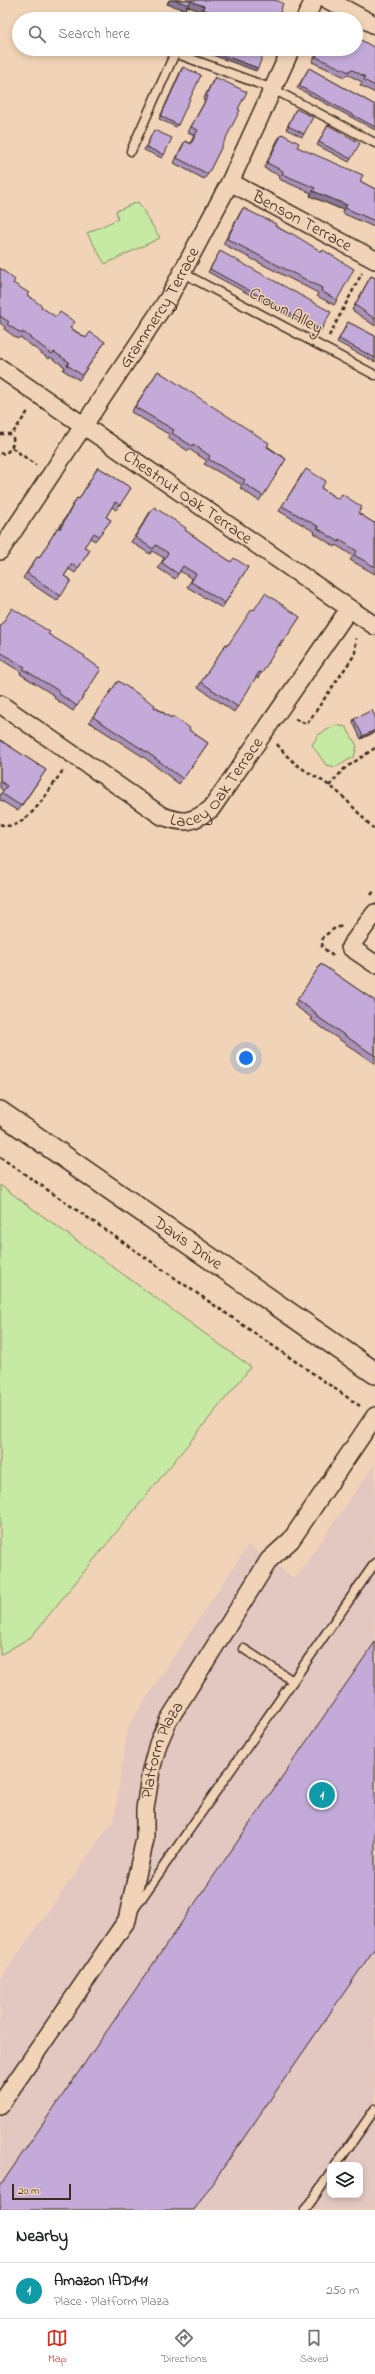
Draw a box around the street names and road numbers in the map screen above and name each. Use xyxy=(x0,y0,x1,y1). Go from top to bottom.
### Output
street label: Benson Terrace xyxy=(247,183,357,258)
street label: Grammercy Terrace xyxy=(113,242,206,373)
street label: Crown Alley xyxy=(244,281,327,342)
street label: Chestnut Oak Terrace xyxy=(118,444,258,551)
street label: Lacey Oak Terrace xyxy=(167,732,270,834)
street label: Davis Drive xyxy=(147,1209,228,1276)
street label: Platform Plaza xyxy=(134,1696,190,1801)

